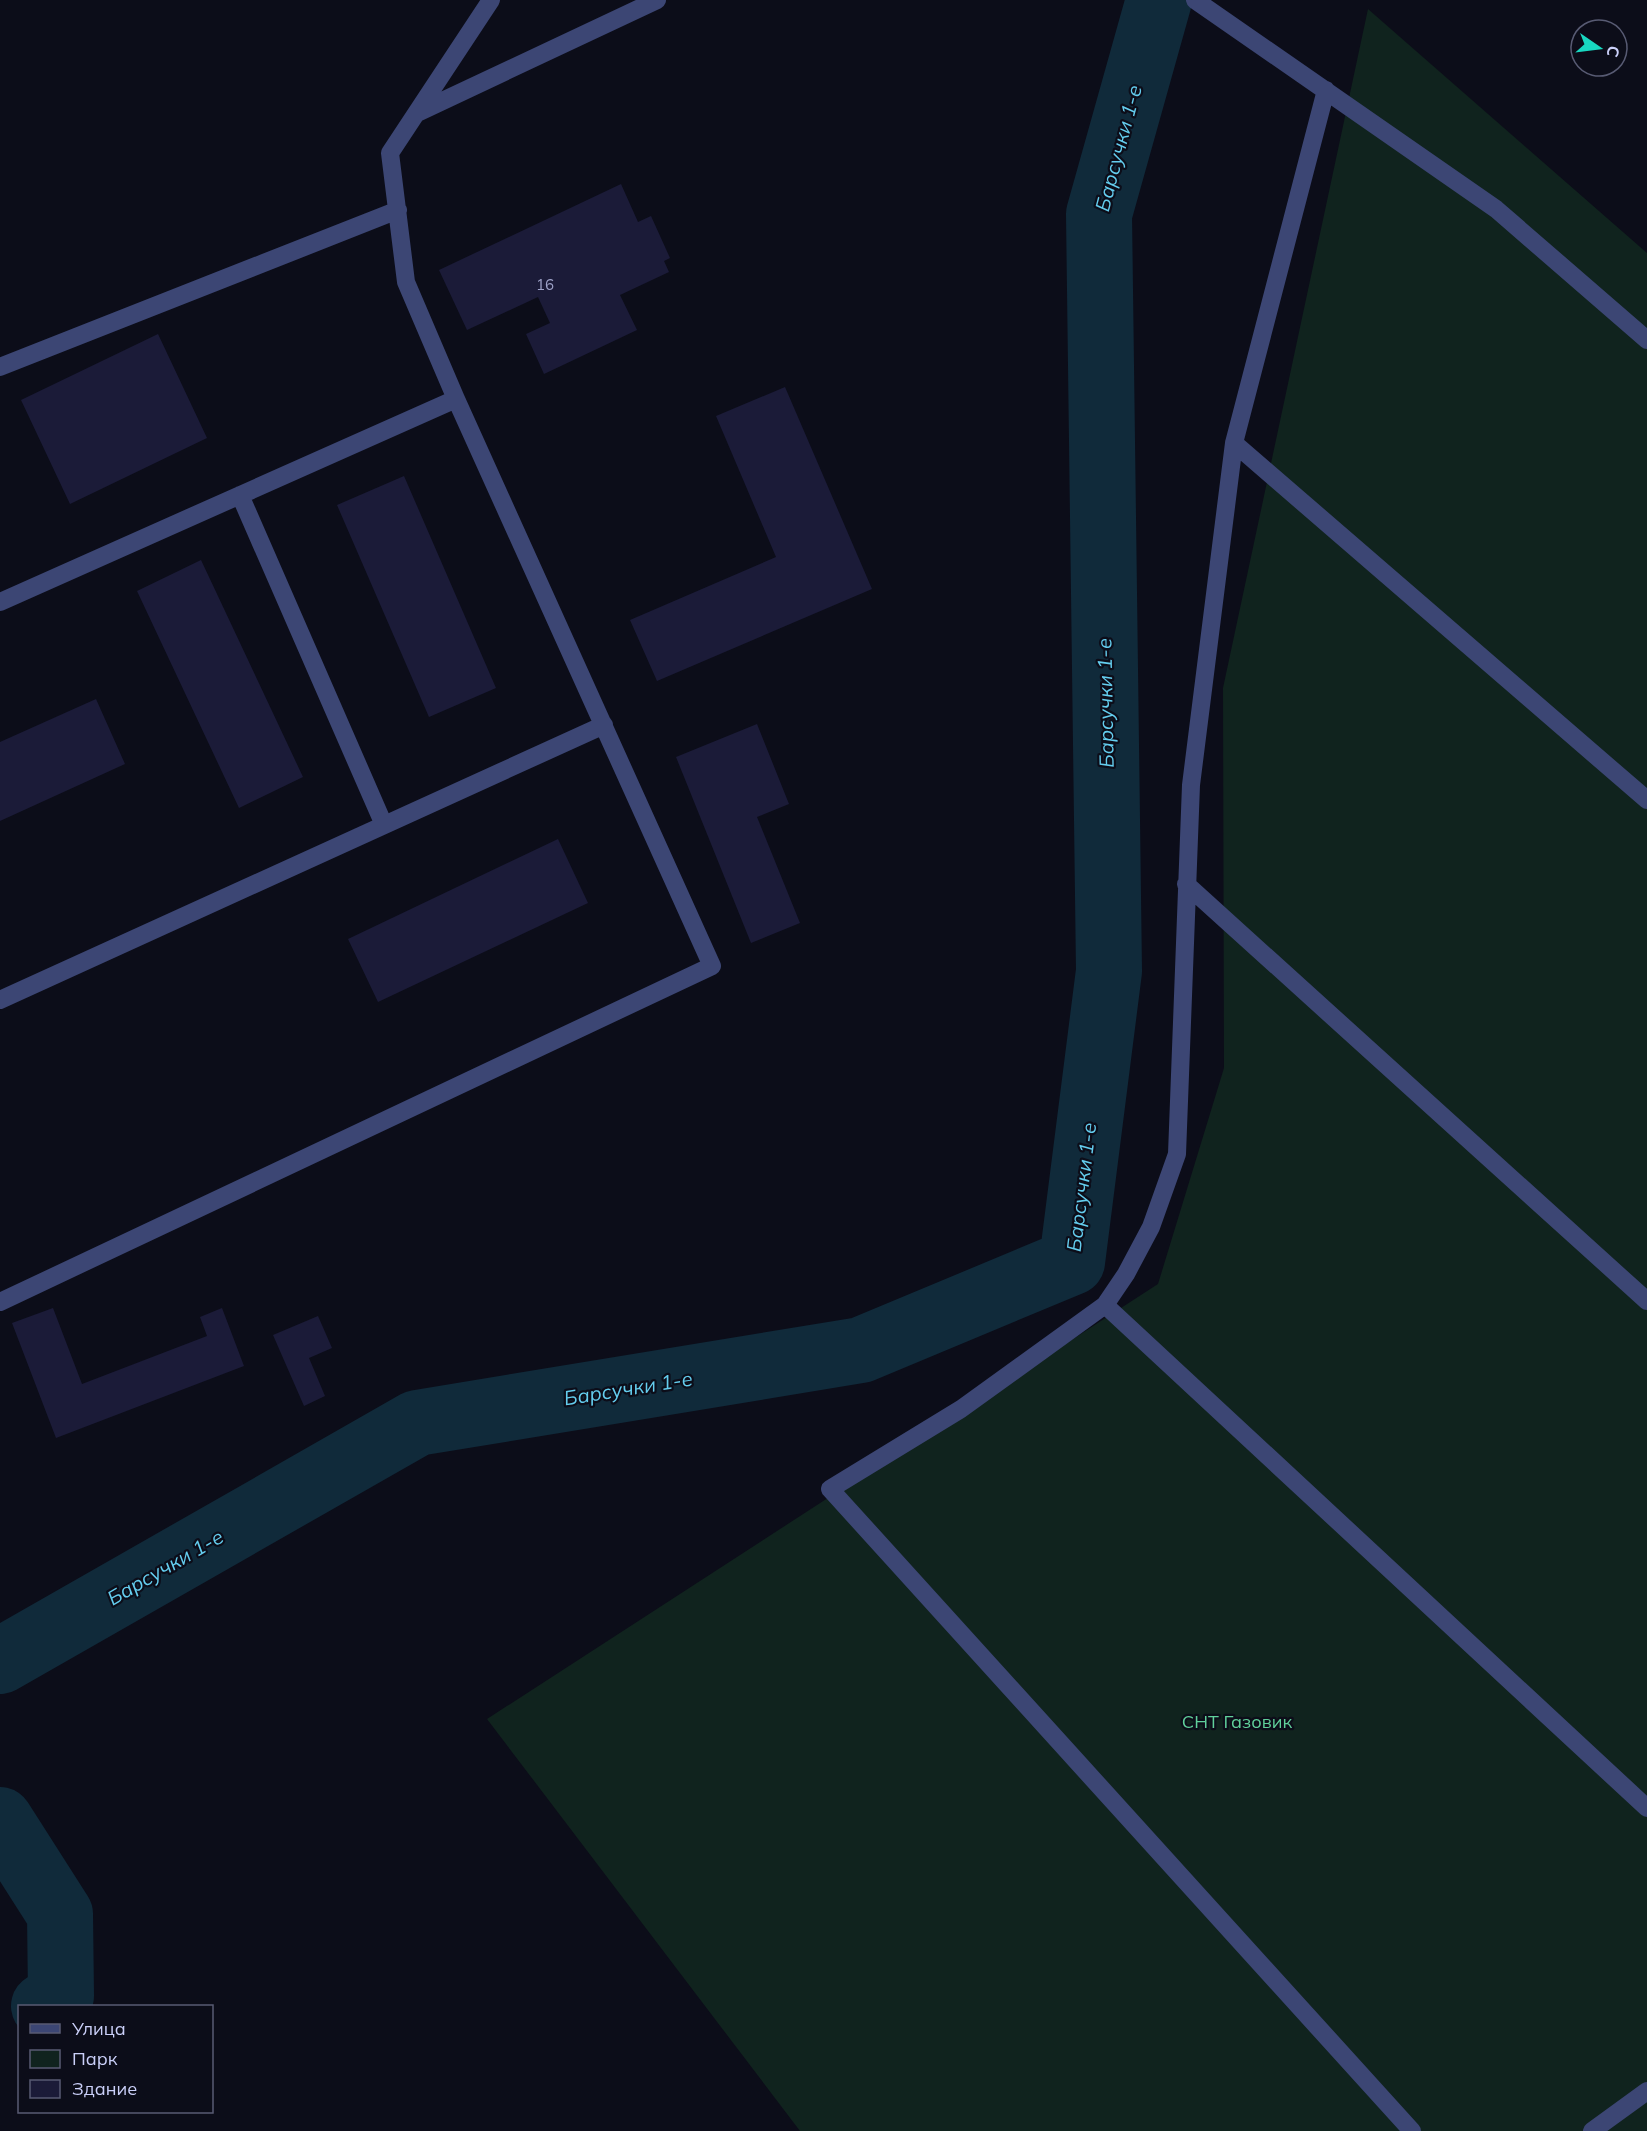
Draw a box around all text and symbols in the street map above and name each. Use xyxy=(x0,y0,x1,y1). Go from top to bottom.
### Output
north arrow xyxy=(1569,18,1629,78)
text: С xyxy=(1603,44,1625,59)
water label: Барсучки 1-е xyxy=(1089,82,1147,214)
house number: 16 xyxy=(536,275,554,294)
water label: Барсучки 1-е xyxy=(1091,638,1119,768)
water label: Барсучки 1-е xyxy=(1061,1121,1101,1253)
water label: Барсучки 1-е xyxy=(562,1365,694,1411)
water label: Барсучки 1-е xyxy=(102,1524,228,1610)
park label: СНТ Газовик xyxy=(1182,1710,1292,1733)
legend xyxy=(18,2005,213,2113)
text: Улица xyxy=(71,2017,126,2040)
text: Парк xyxy=(72,2047,118,2070)
text: Здание xyxy=(72,2077,137,2100)

